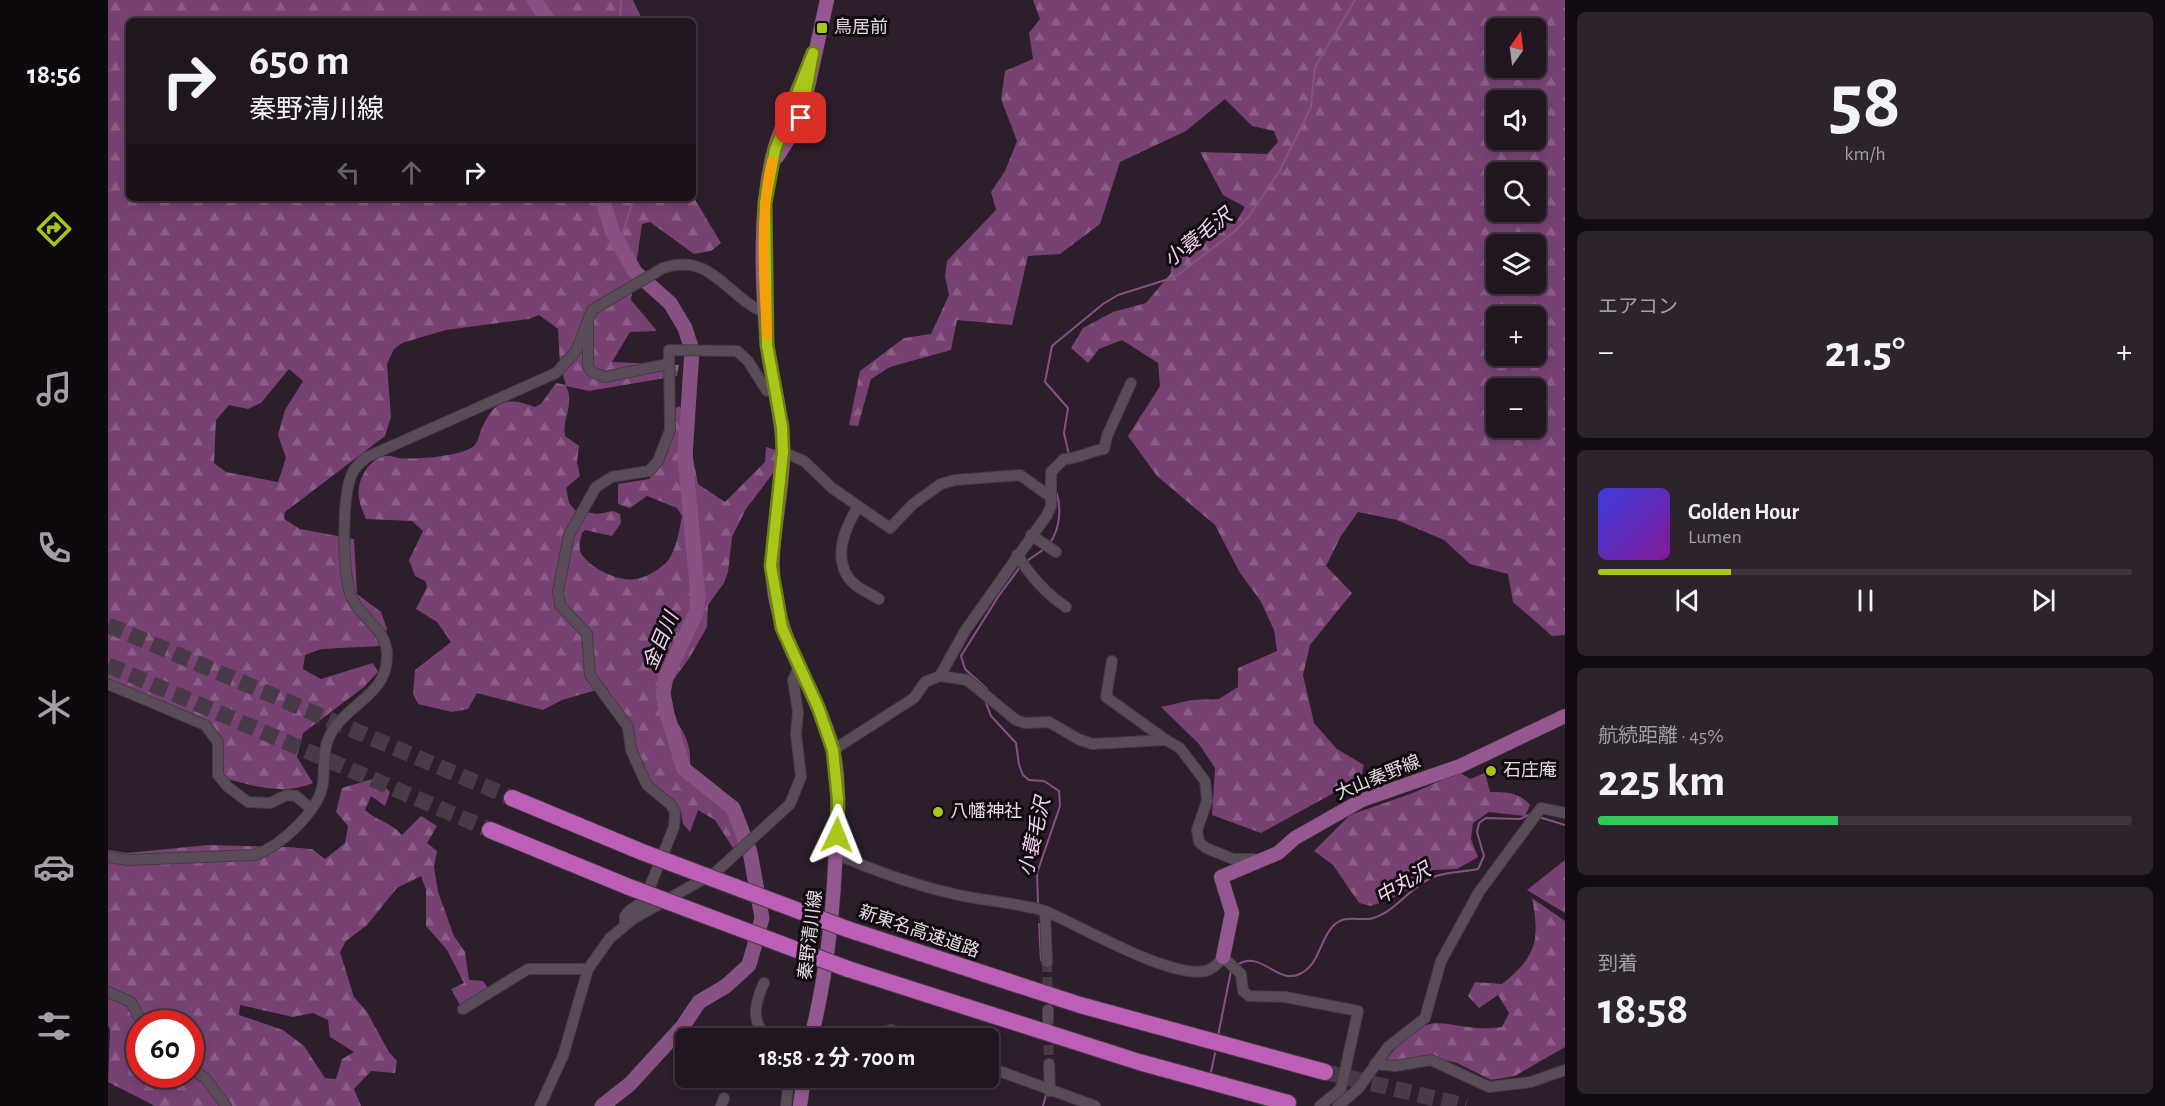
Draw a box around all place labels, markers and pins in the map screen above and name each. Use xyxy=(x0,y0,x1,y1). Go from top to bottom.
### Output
place label: 鳥居前 xyxy=(834,17,888,37)
marker: 鳥居前 xyxy=(815,21,829,35)
pin xyxy=(775,92,826,143)
place label: 石庄庵 xyxy=(1503,761,1557,780)
marker: 石庄庵 xyxy=(1484,764,1498,778)
place label: 八幡神社 xyxy=(950,802,1022,821)
marker: 八幡神社 xyxy=(931,805,945,819)

